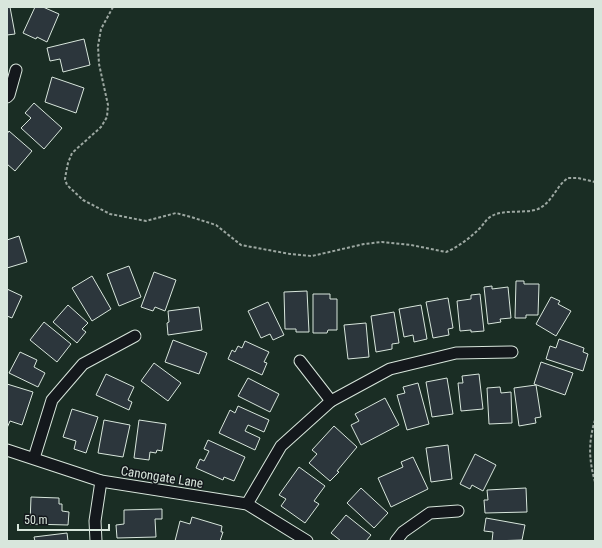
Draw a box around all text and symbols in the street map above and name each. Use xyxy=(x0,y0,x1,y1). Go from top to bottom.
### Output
street label: Canongate Lane xyxy=(120,463,204,491)
scale bar xyxy=(18,506,109,532)
text: 50 m xyxy=(24,513,48,527)

